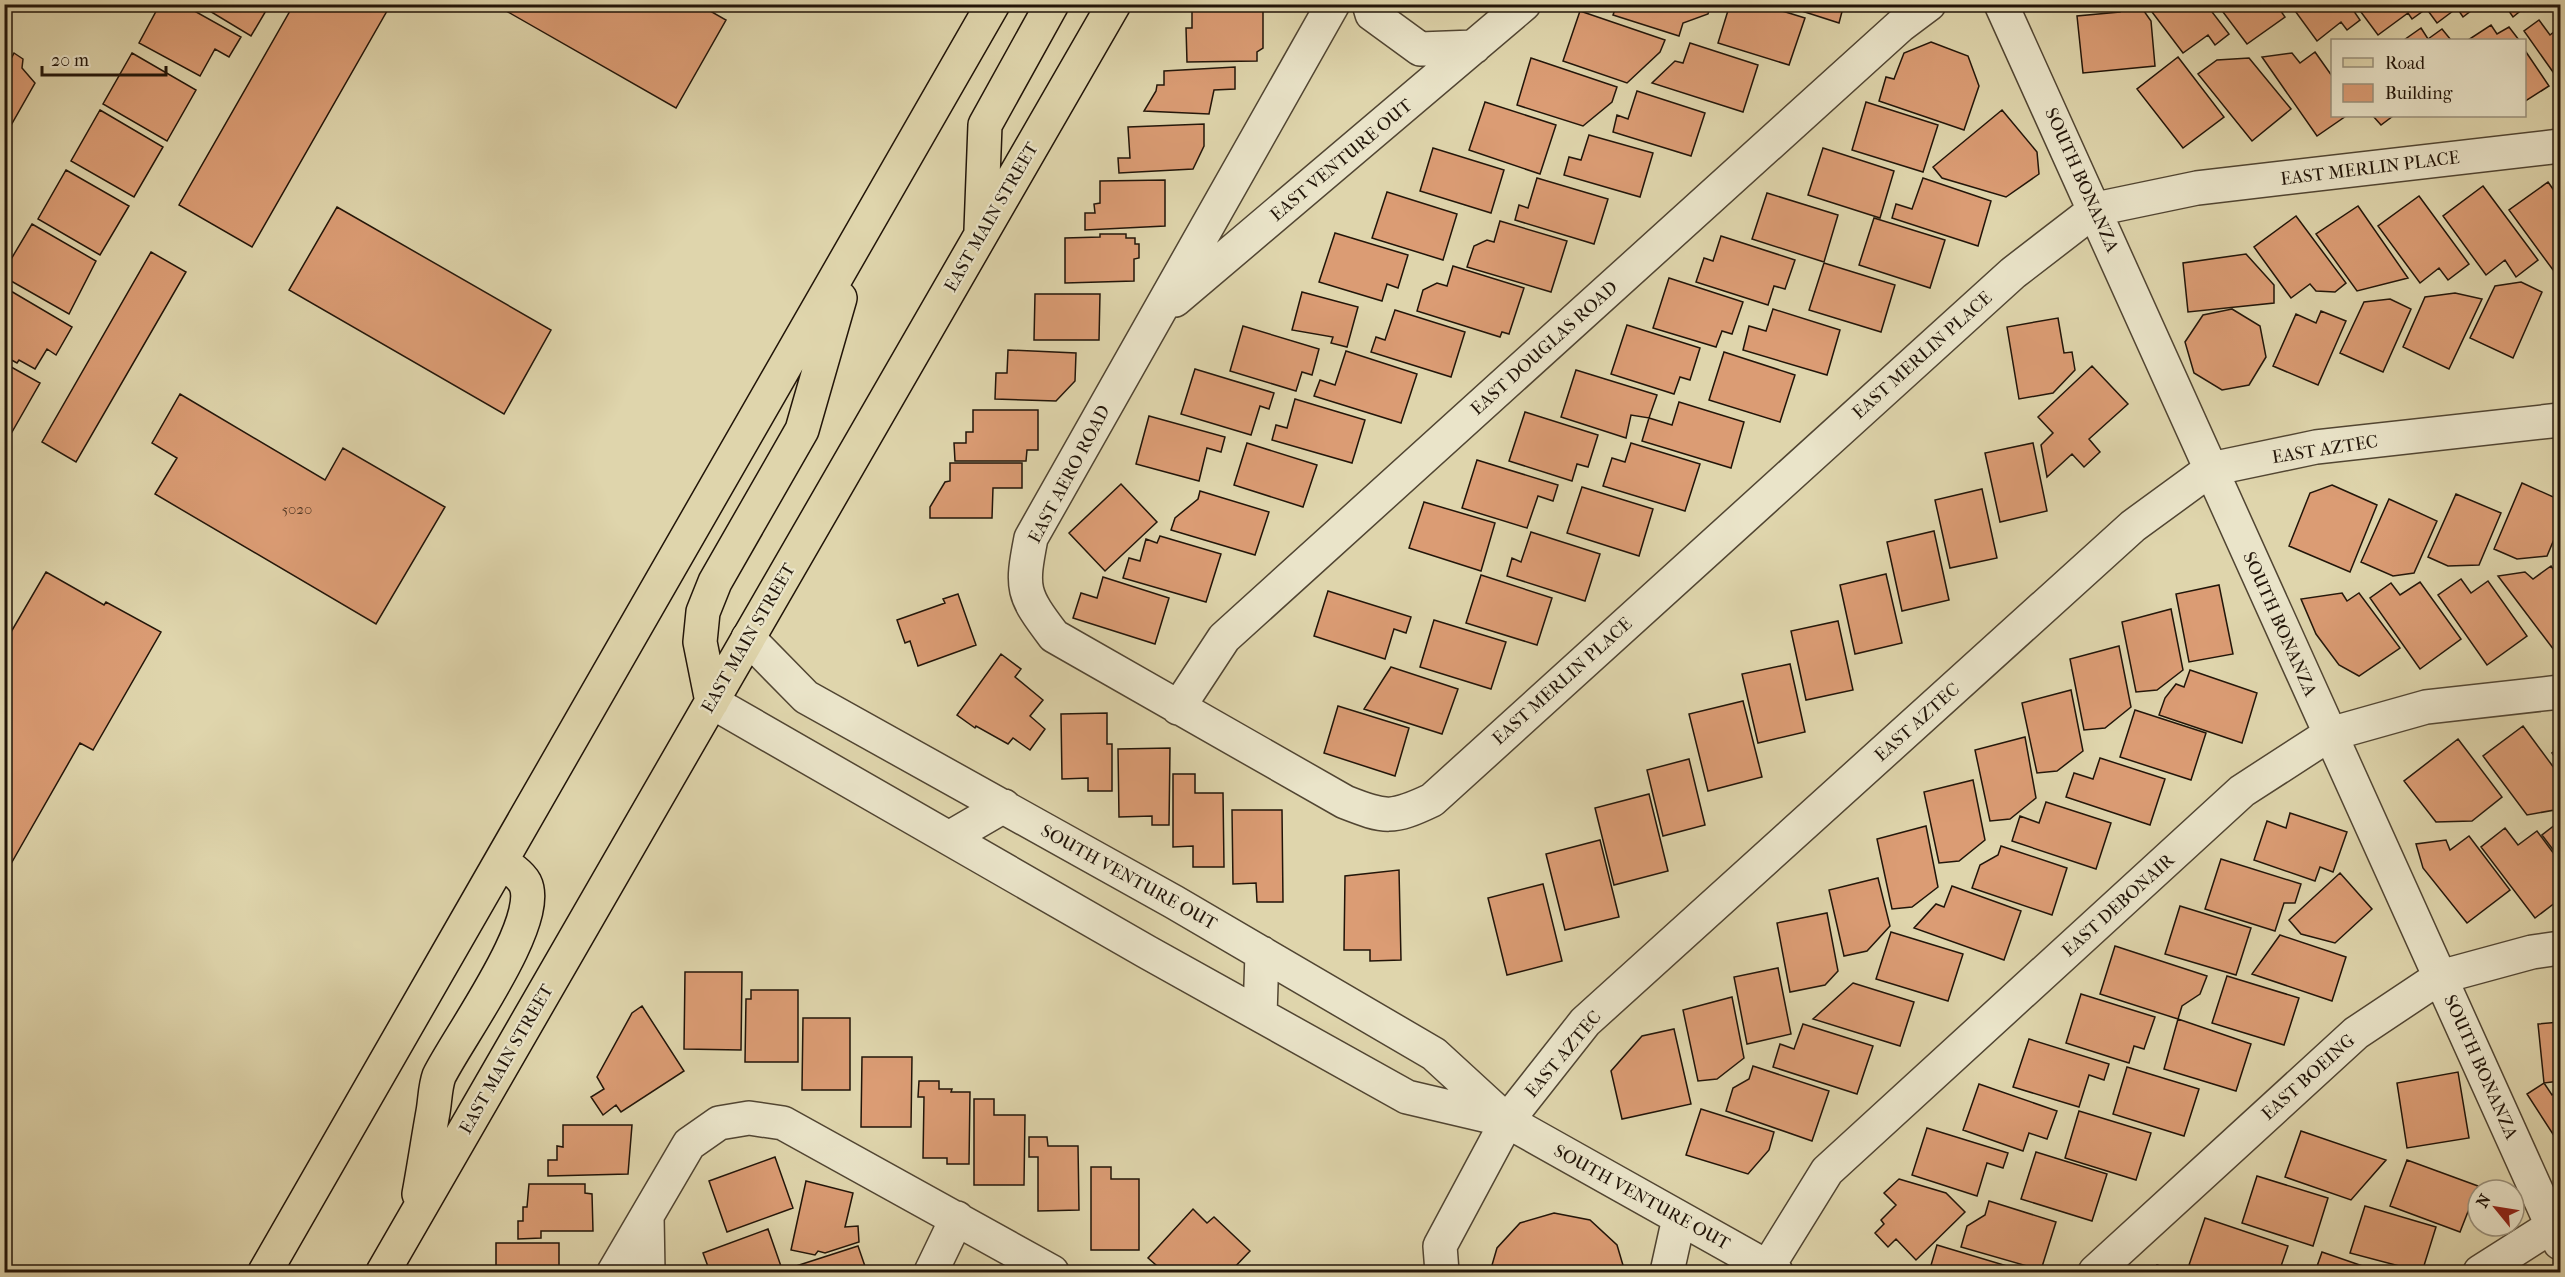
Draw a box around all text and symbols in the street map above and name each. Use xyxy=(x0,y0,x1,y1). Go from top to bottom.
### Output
scale bar xyxy=(42,39,166,77)
legend xyxy=(2331,39,2526,117)
text: 20 m xyxy=(51,50,89,71)
text: Road xyxy=(2385,53,2425,74)
text: Building xyxy=(2385,83,2453,104)
street label: EAST VENTURE OUT xyxy=(1266,94,1417,226)
street label: SOUTH BONANZA xyxy=(2040,105,2123,256)
street label: EAST MAIN STREET xyxy=(940,138,1043,296)
street label: EAST MERLIN PLACE xyxy=(2279,147,2461,190)
street label: EAST DOUGLAS ROAD xyxy=(1467,277,1622,420)
street label: EAST MERLIN PLACE xyxy=(1848,287,1996,423)
street label: EAST AERO ROAD xyxy=(1024,402,1115,547)
street label: EAST AZTEC xyxy=(2271,431,2380,468)
house number: 5020 xyxy=(282,500,312,518)
street label: SOUTH BONANZA xyxy=(2238,549,2321,700)
street label: EAST MAIN STREET xyxy=(697,559,800,717)
street label: EAST MERLIN PLACE xyxy=(1488,613,1636,749)
street label: EAST AZTEC xyxy=(1871,679,1964,766)
street label: SOUTH VENTURE OUT xyxy=(1037,820,1221,935)
street label: EAST DEBONAIR xyxy=(2058,849,2179,961)
street label: EAST MAIN STREET xyxy=(455,980,558,1138)
street label: SOUTH BONANZA xyxy=(2439,992,2522,1143)
street label: EAST AZTEC xyxy=(1521,1007,1606,1102)
street label: EAST BOEING xyxy=(2257,1030,2359,1125)
street label: SOUTH VENTURE OUT xyxy=(1550,1140,1734,1255)
north arrow xyxy=(2466,1178,2526,1238)
text: N xyxy=(2472,1190,2495,1211)

